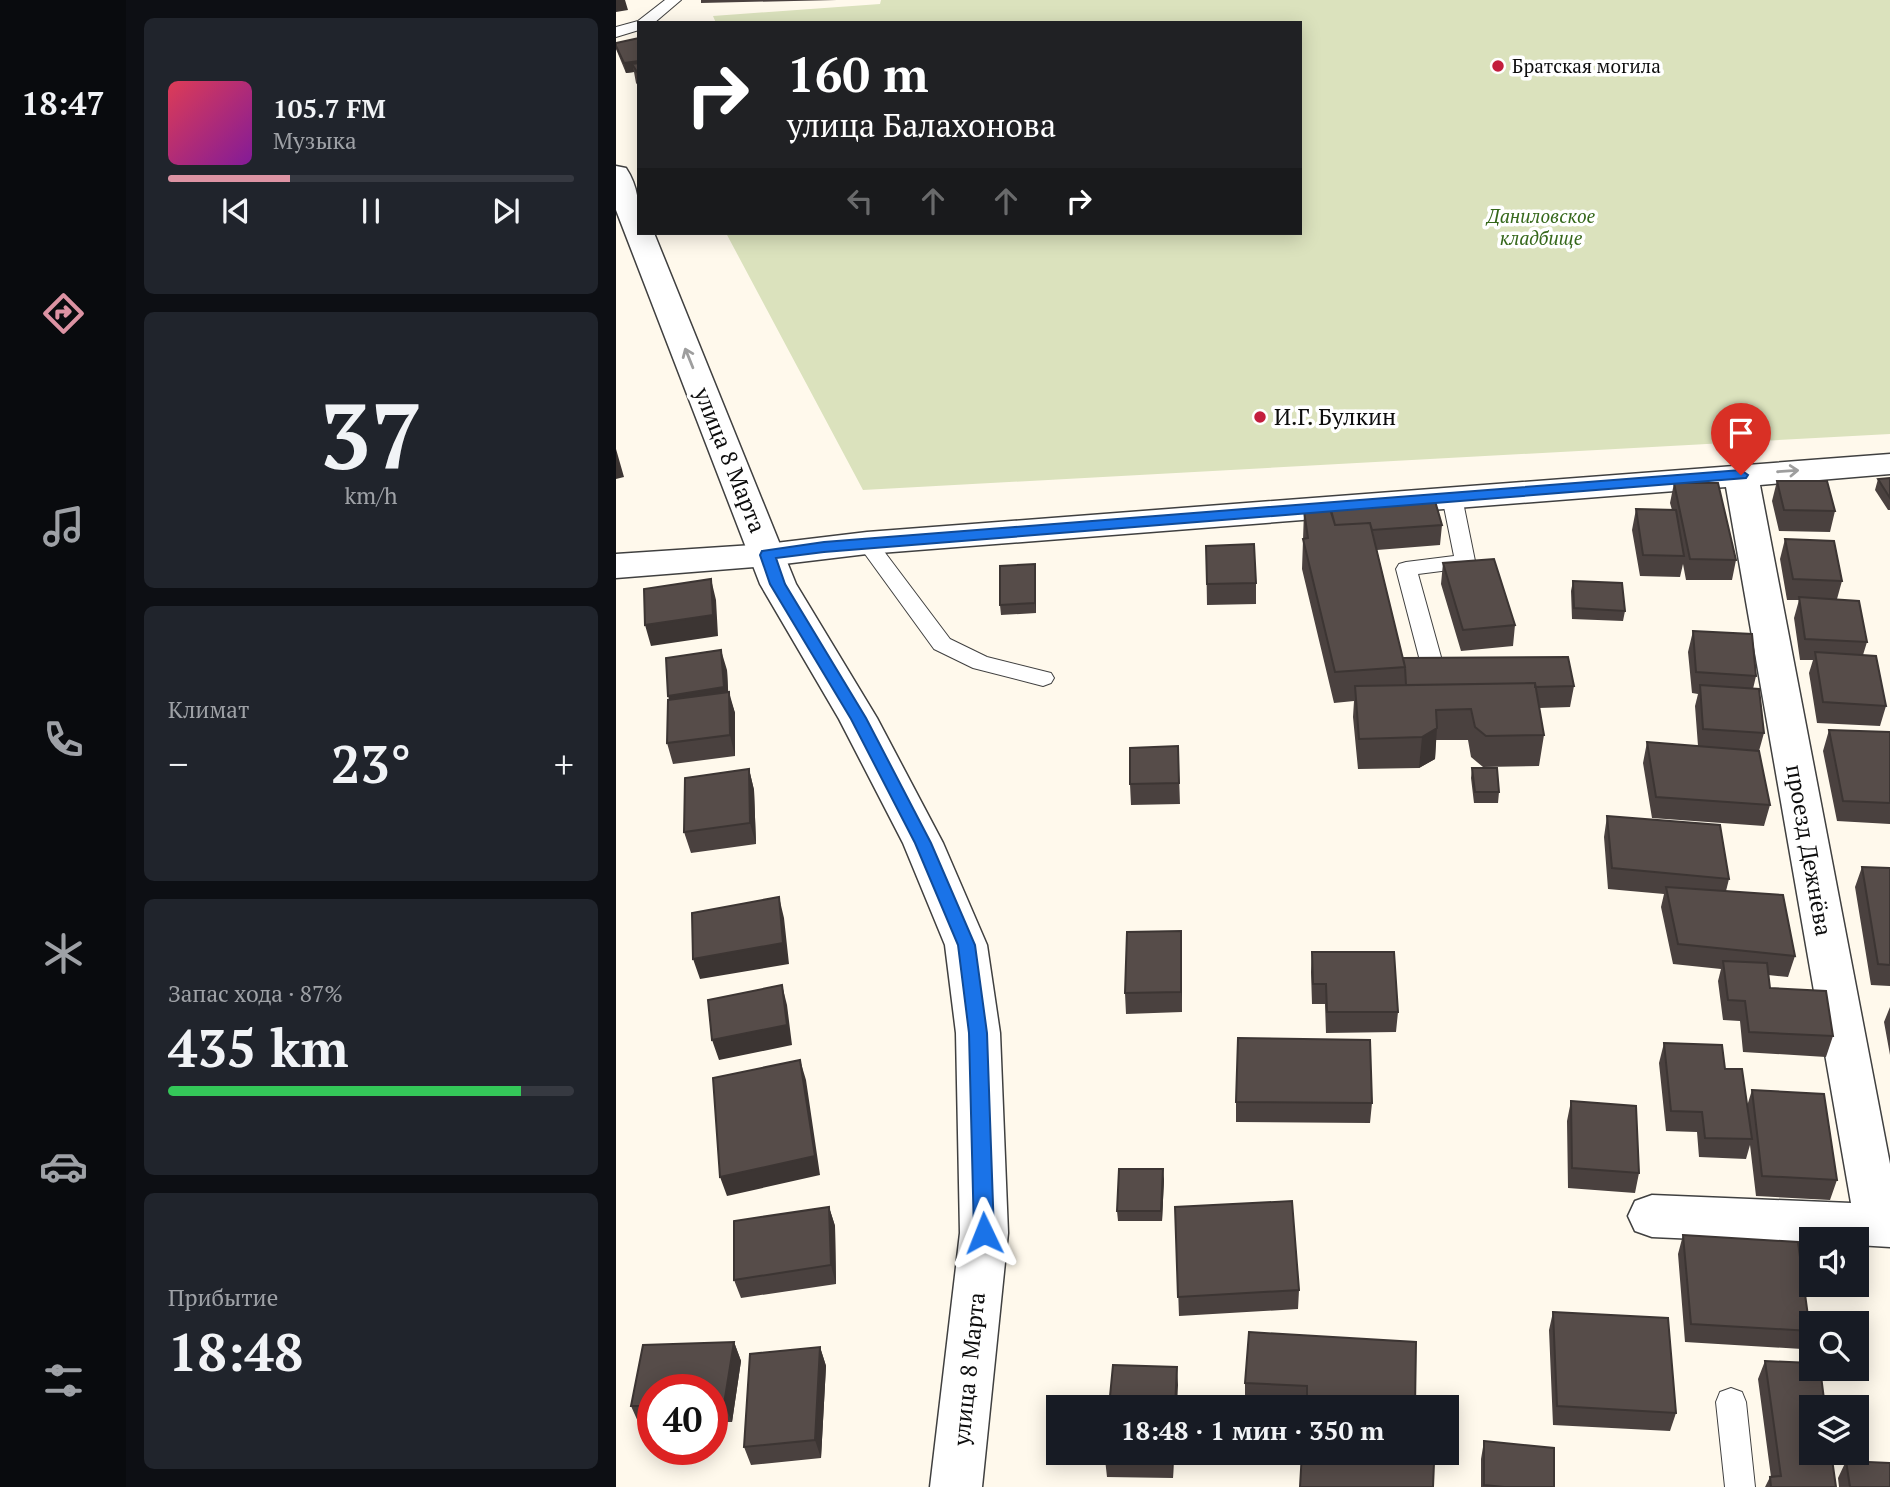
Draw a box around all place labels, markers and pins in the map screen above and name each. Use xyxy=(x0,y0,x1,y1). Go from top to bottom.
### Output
place label: Братская могила xyxy=(1512,53,1661,78)
marker: Братская могила xyxy=(1490,58,1506,74)
place label: И.Г. Булкин xyxy=(1274,401,1396,432)
pin xyxy=(1711,403,1771,475)
marker: И.Г. Булкин xyxy=(1252,409,1268,425)

